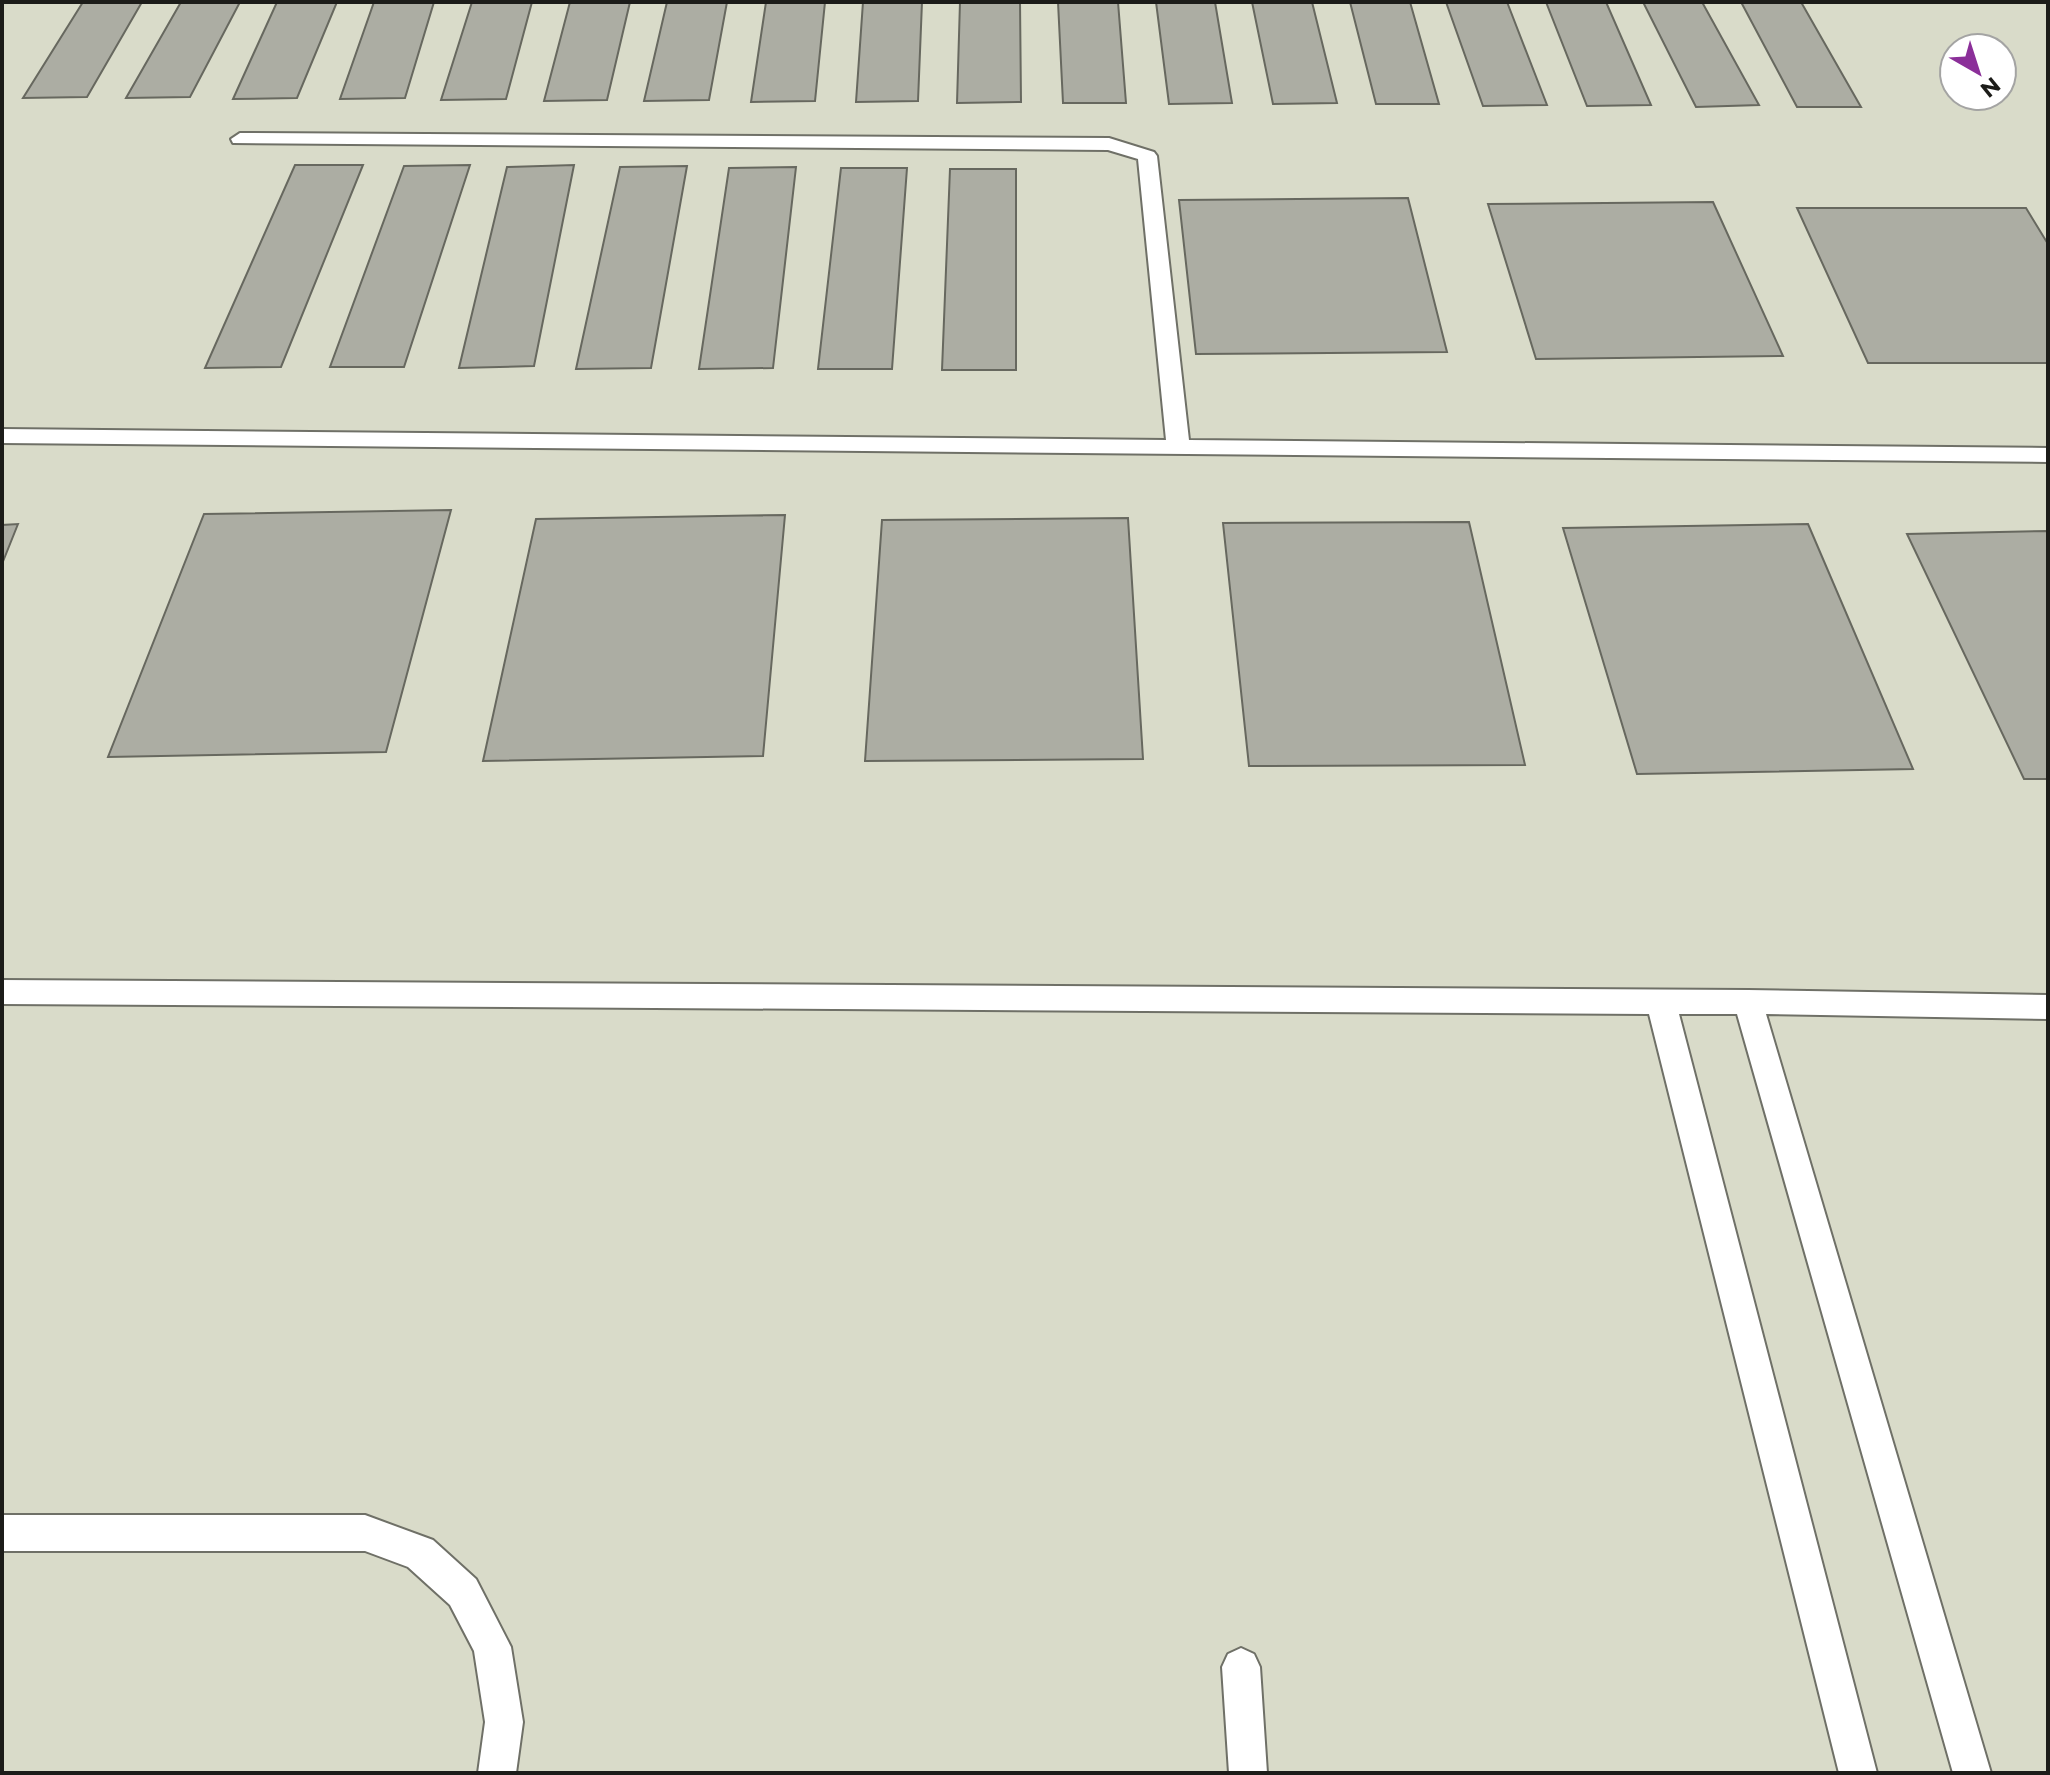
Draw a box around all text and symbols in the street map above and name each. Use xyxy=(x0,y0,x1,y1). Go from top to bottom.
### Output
north arrow xyxy=(1938,32,2018,112)
text: N xyxy=(1975,71,2006,103)

